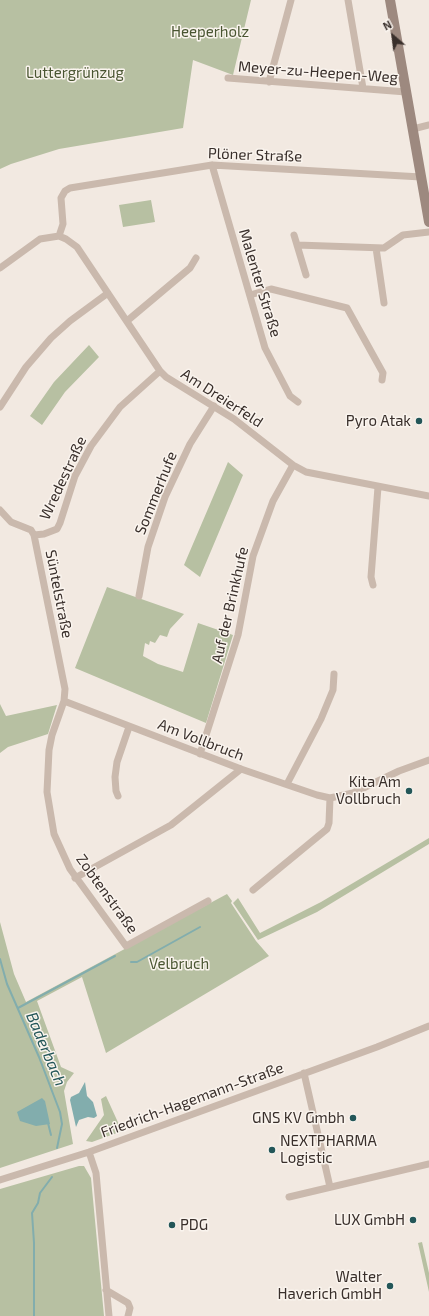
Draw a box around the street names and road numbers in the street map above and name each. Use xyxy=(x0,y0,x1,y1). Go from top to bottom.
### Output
street label: Meyer-zu-Heepen-Weg xyxy=(237,57,399,87)
street label: Plöner Straße xyxy=(208,144,302,166)
street label: Malenter Straße xyxy=(235,227,285,339)
street label: Am Dreierfeld xyxy=(178,365,266,431)
street label: Wredestraße xyxy=(36,433,90,523)
street label: Sommerhufe xyxy=(131,449,181,537)
street label: Auf der Brinkhufe xyxy=(208,545,252,665)
street label: Süntelstraße xyxy=(42,548,76,640)
street label: Am Vollbruch xyxy=(155,715,247,765)
street label: Zobtenstraße xyxy=(72,851,142,937)
street label: Friedrich-Hagemann-Straße xyxy=(98,1059,286,1141)

